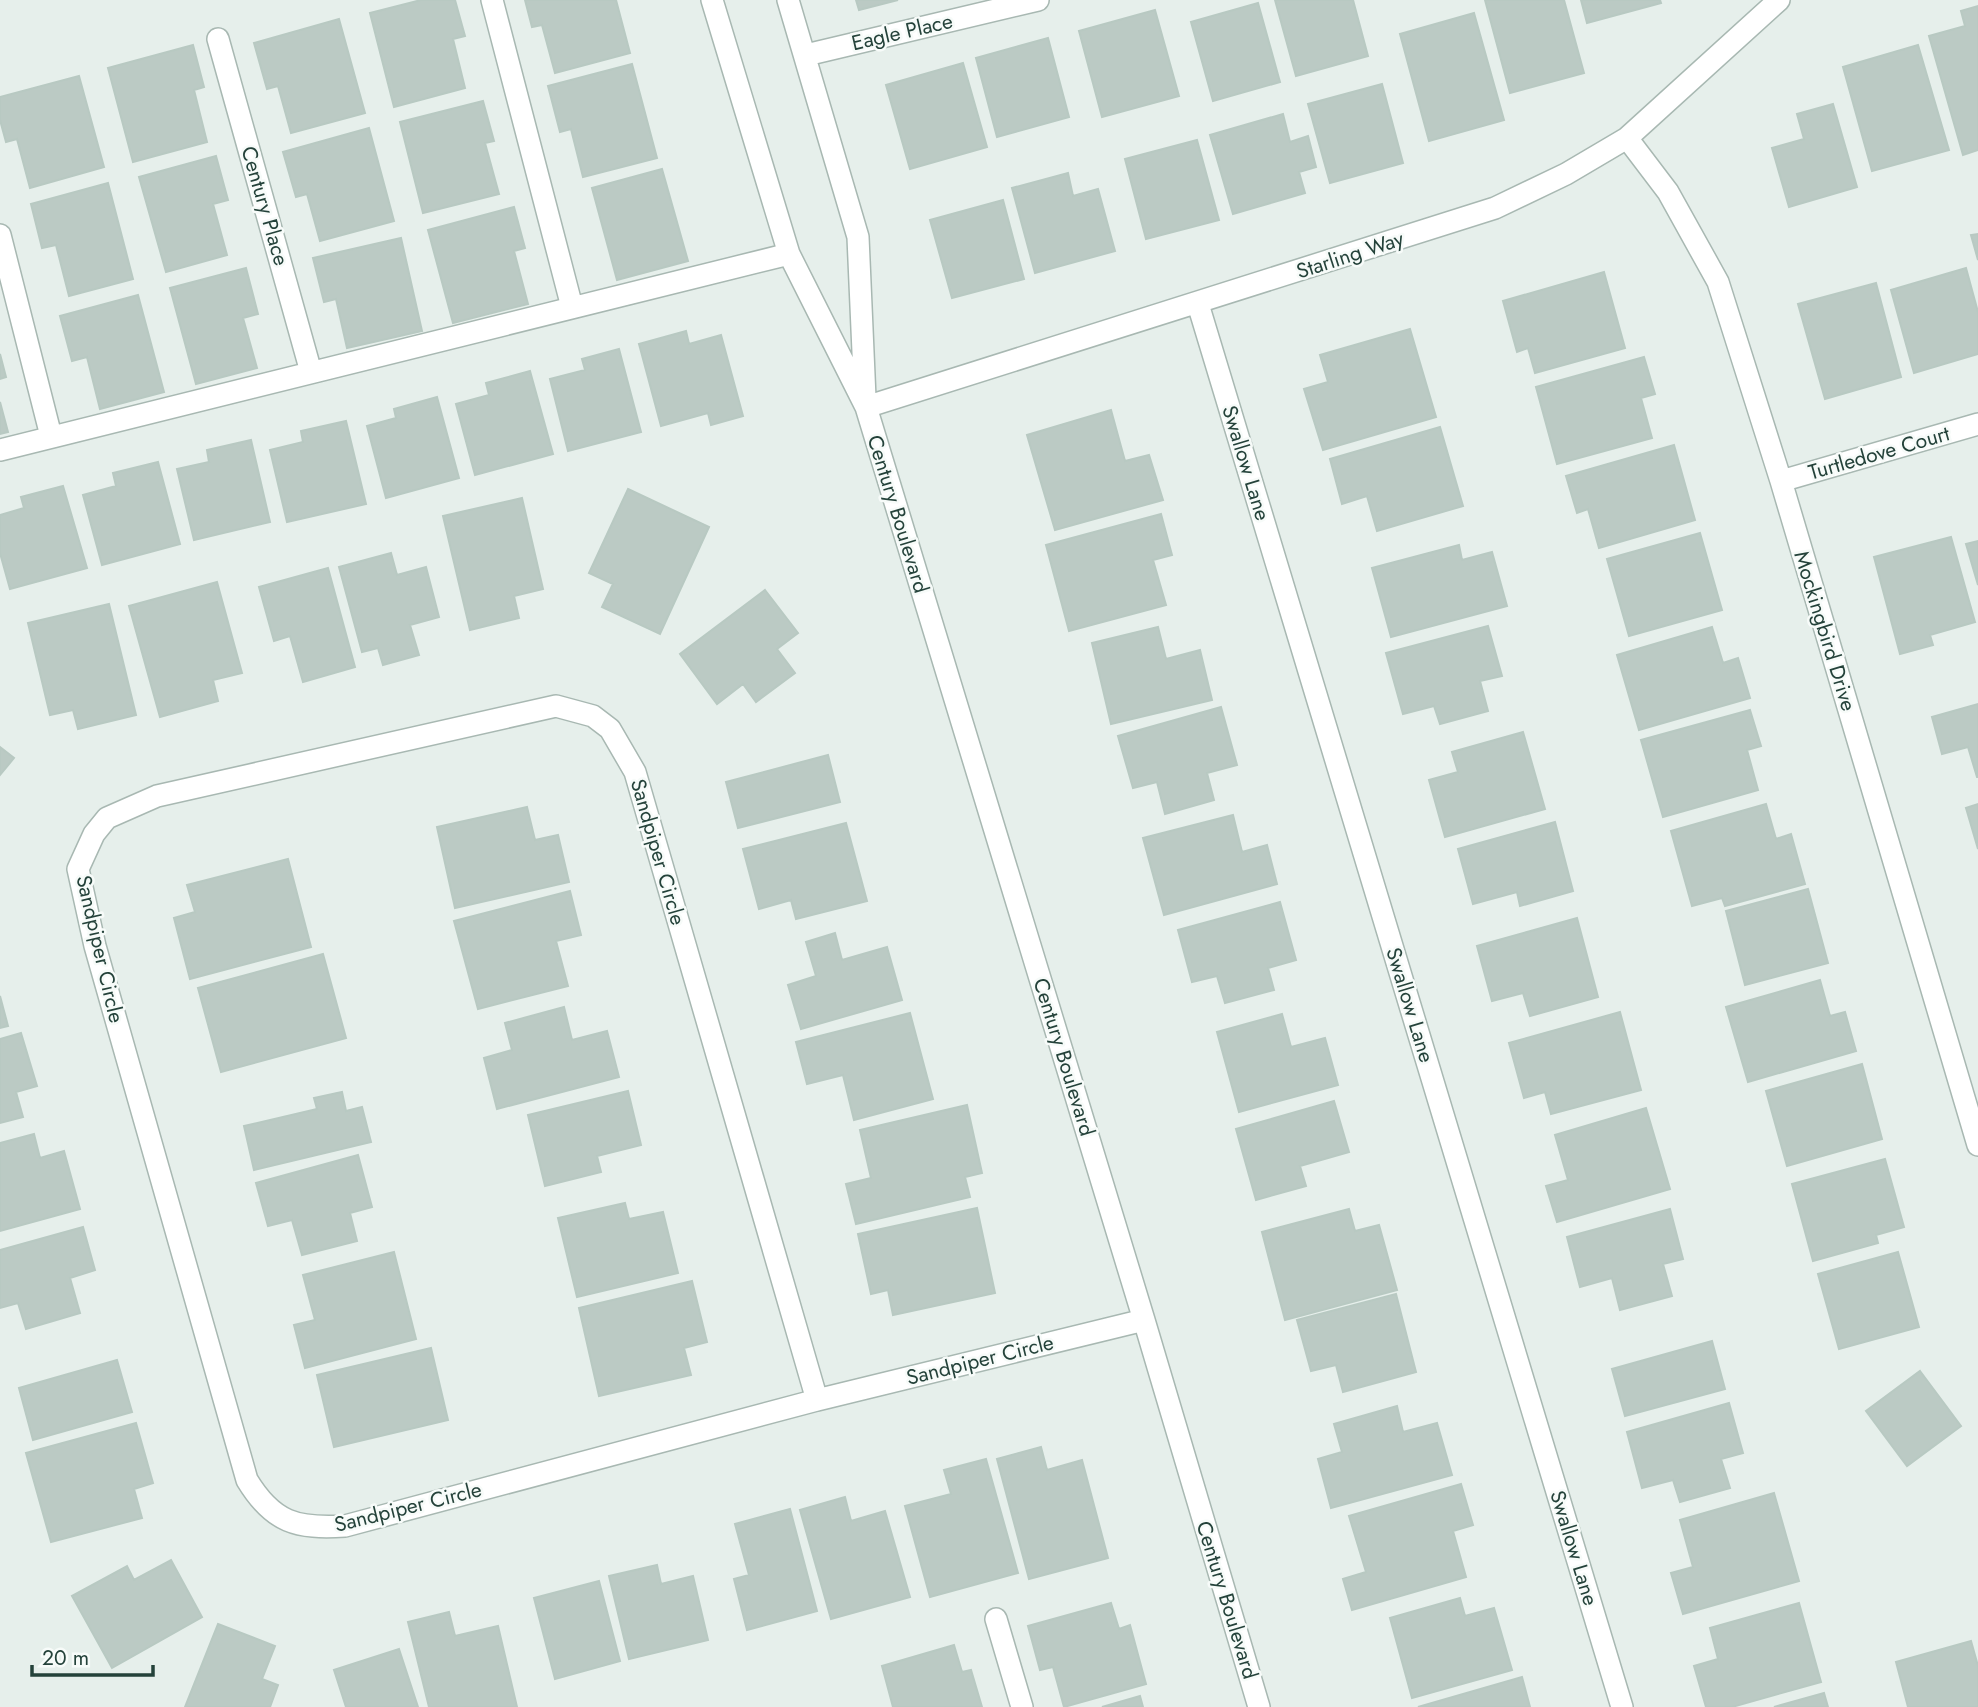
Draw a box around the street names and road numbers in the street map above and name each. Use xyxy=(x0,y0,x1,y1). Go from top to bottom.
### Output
street label: Eagle Place xyxy=(849,6,956,58)
street label: Century Place xyxy=(234,143,296,269)
street label: Starling Way xyxy=(1292,223,1408,286)
street label: Swallow Lane xyxy=(1214,402,1278,524)
street label: Turtledove Court xyxy=(1805,419,1953,487)
street label: Century Boulevard xyxy=(860,431,936,597)
street label: Mockingbird Drive xyxy=(1786,547,1864,715)
street label: Sandpiper Circle xyxy=(623,775,693,929)
street label: Sandpiper Circle xyxy=(68,872,132,1026)
street label: Swallow Lane xyxy=(1378,944,1442,1066)
street label: Century Boulevard xyxy=(1026,974,1102,1140)
street label: Sandpiper Circle xyxy=(903,1327,1057,1393)
street label: Sandpiper Circle xyxy=(331,1474,485,1540)
street label: Swallow Lane xyxy=(1542,1487,1606,1609)
street label: Century Boulevard xyxy=(1189,1517,1265,1683)

